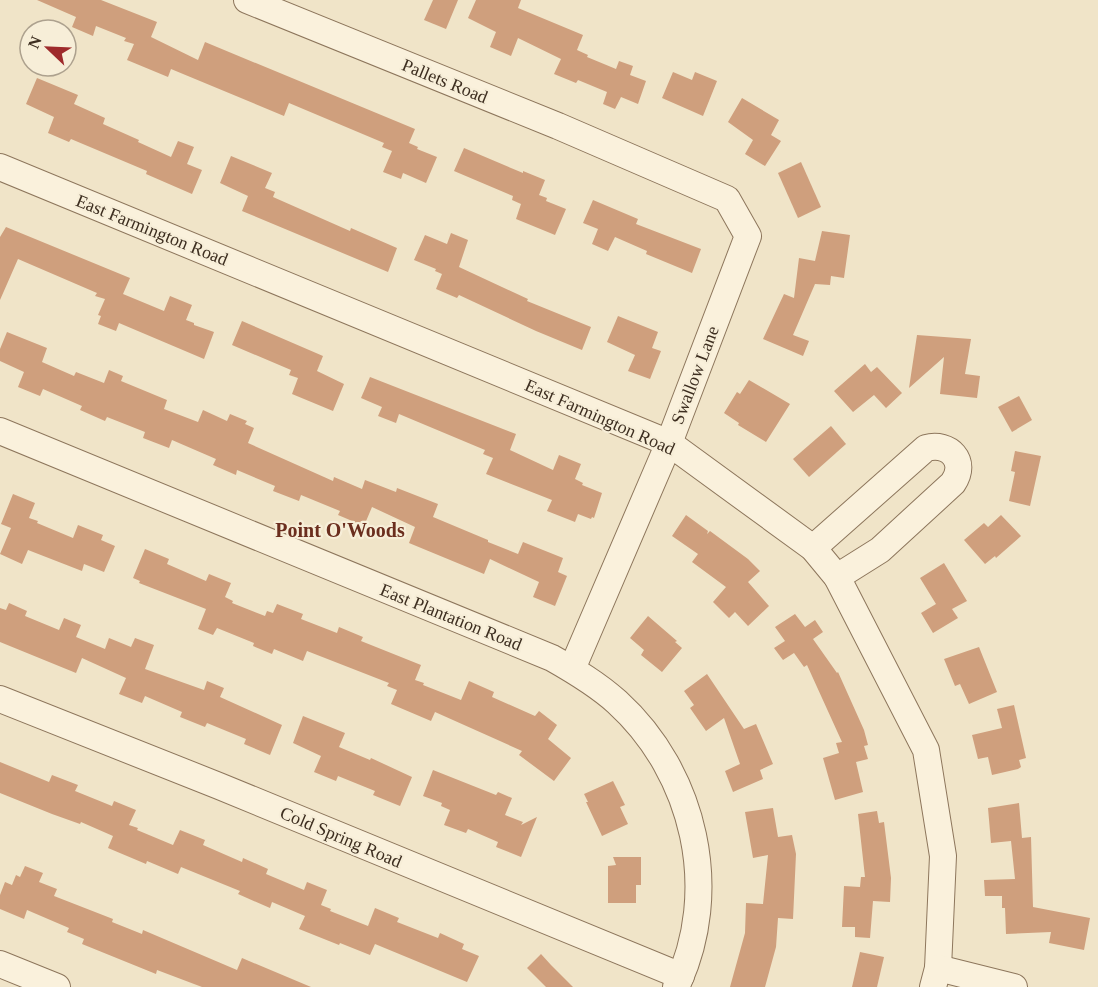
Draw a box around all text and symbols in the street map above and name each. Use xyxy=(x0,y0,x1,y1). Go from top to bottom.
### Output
north arrow xyxy=(18,18,78,78)
text: N xyxy=(25,33,45,51)
street label: Pallets Road xyxy=(399,55,491,107)
street label: East Farmington Road xyxy=(73,190,231,270)
street label: Swallow Lane xyxy=(667,323,723,427)
street label: East Farmington Road xyxy=(522,375,678,459)
district label: Point O'Woods xyxy=(275,519,405,541)
street label: East Plantation Road xyxy=(377,579,525,655)
street label: Cold Spring Road xyxy=(277,802,405,872)

